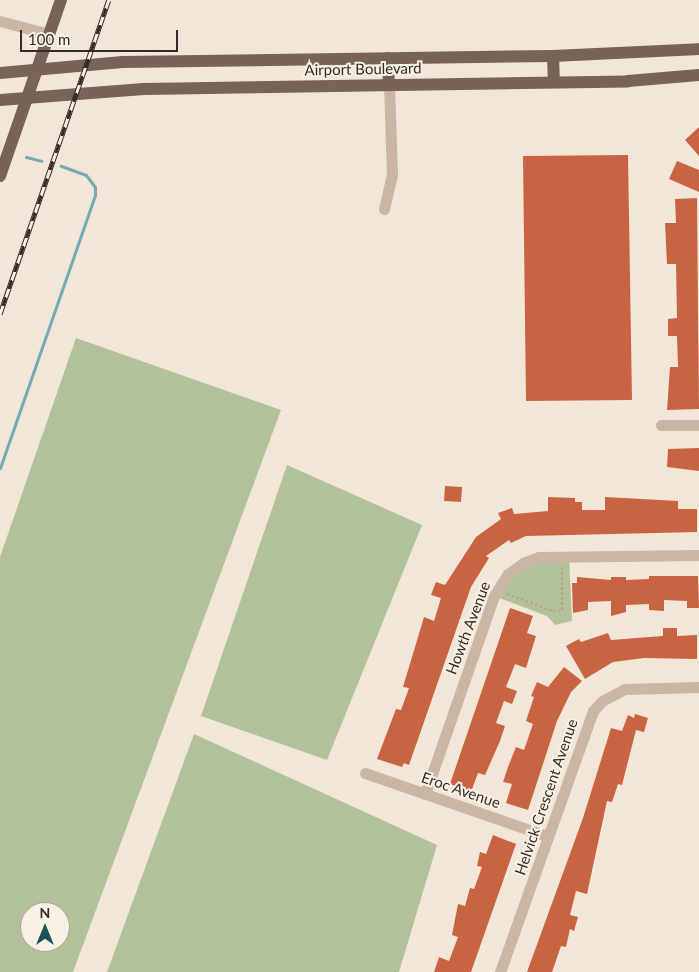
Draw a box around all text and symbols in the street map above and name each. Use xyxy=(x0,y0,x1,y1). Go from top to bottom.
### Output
scale bar xyxy=(22,20,180,52)
text: 100 m xyxy=(28,30,70,48)
street label: Airport Boulevard xyxy=(304,59,422,79)
street label: Howth Avenue xyxy=(442,579,494,677)
street label: Helvick Crescent Avenue xyxy=(511,716,581,878)
street label: Eroc Avenue xyxy=(419,768,503,812)
north arrow xyxy=(20,902,70,952)
text: N xyxy=(40,904,50,921)

